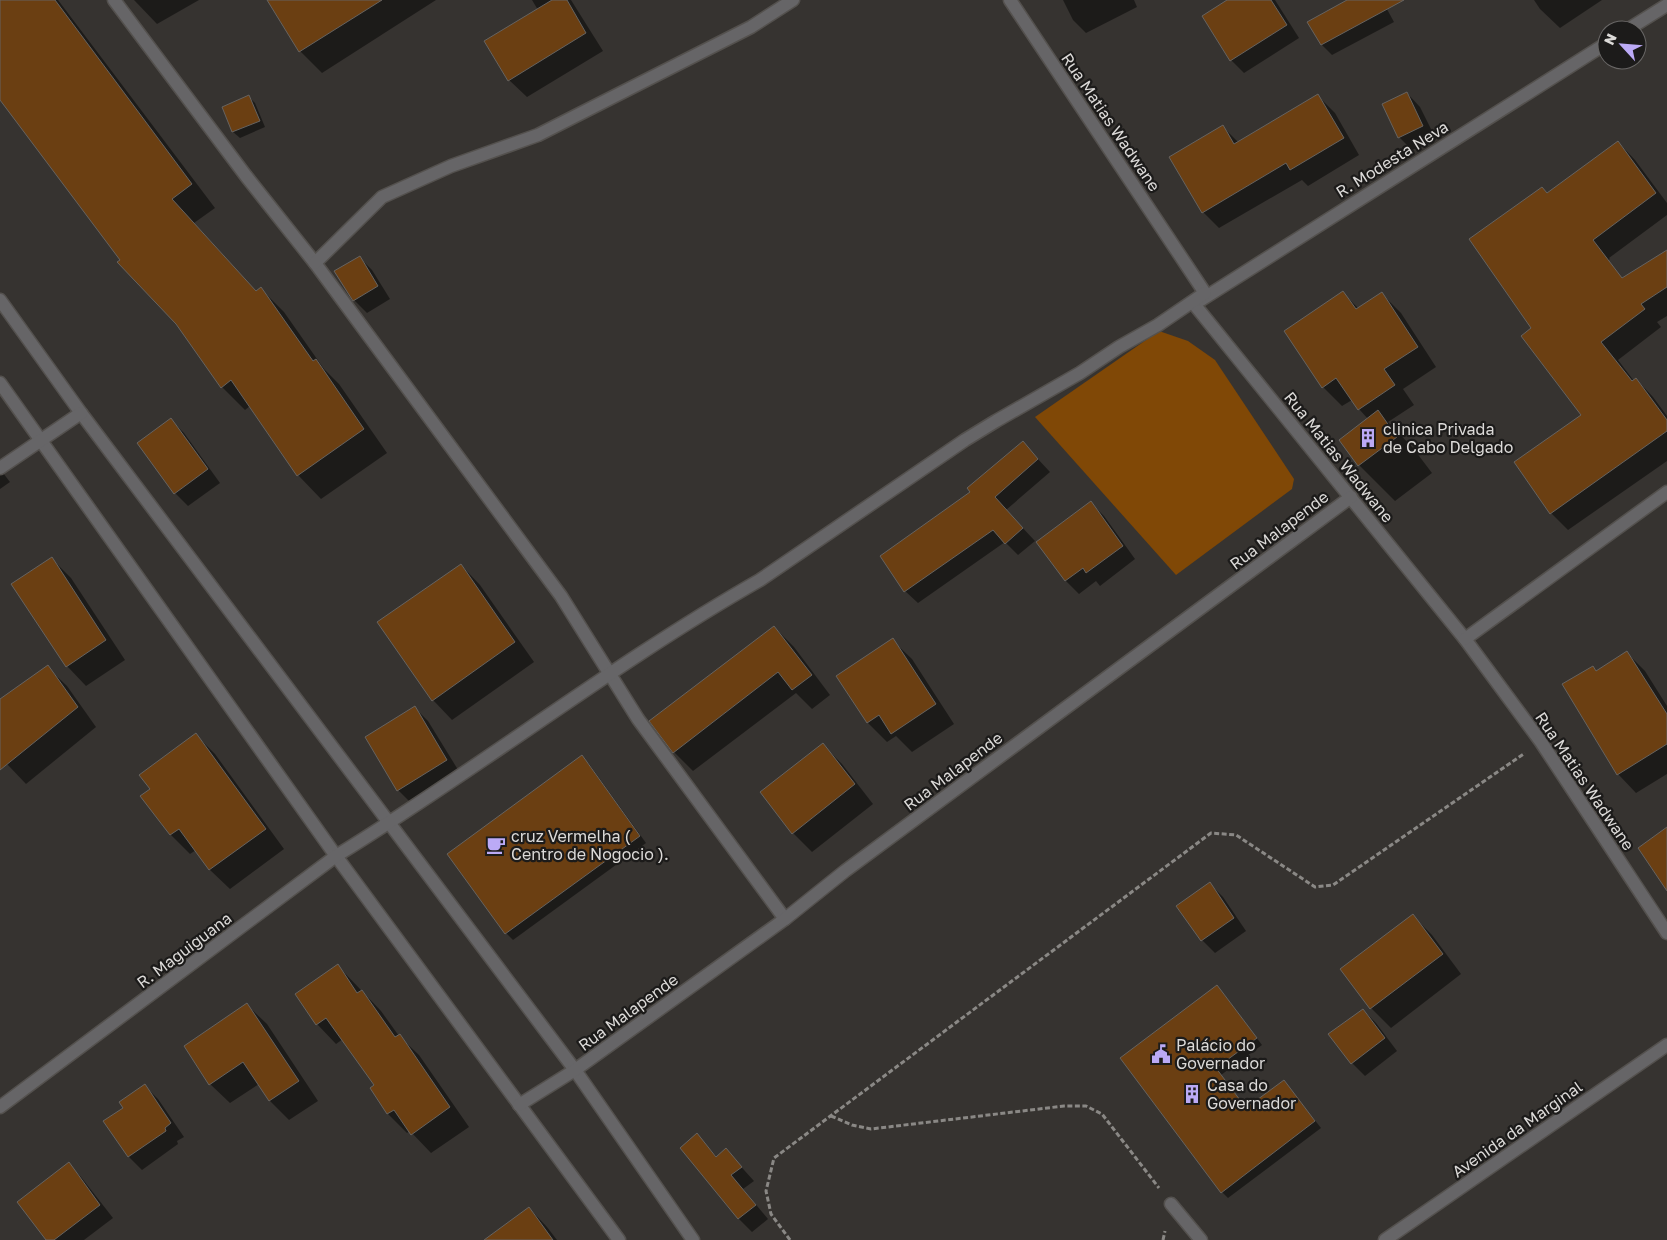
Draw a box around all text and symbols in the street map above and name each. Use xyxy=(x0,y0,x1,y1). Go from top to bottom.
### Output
north arrow xyxy=(1597,20,1647,70)
text: N xyxy=(1600,31,1620,48)
street label: Rua Matias Wadwane xyxy=(1057,49,1165,195)
street label: R. Modesta Neva xyxy=(1332,116,1452,202)
street label: Rua Matias Wadwane xyxy=(1280,388,1398,526)
place label: clinica Privada de Cabo Delgado xyxy=(1383,419,1513,457)
building icon: clinica Privada de Cabo Delgado xyxy=(1357,427,1379,449)
street label: Rua Malapende xyxy=(1226,486,1332,574)
street label: Rua Matias Wadwane xyxy=(1531,708,1639,854)
street label: Rua Malapende xyxy=(900,727,1006,815)
place label: cruz Vermelha ( Centro de Nogocio ). xyxy=(511,826,669,864)
cafe icon: cruz Vermelha ( Centro de Nogocio ). xyxy=(485,834,507,856)
street label: R. Maguiguana xyxy=(133,908,235,992)
street label: Rua Malapende xyxy=(574,969,682,1055)
place label: Palácio do Governador xyxy=(1176,1035,1265,1073)
public building icon: Palácio do Governador xyxy=(1150,1043,1172,1065)
place label: Casa do Governador xyxy=(1207,1075,1296,1113)
street label: Avenida da Marginal xyxy=(1448,1076,1586,1182)
building icon: Casa do Governador xyxy=(1181,1083,1203,1105)

